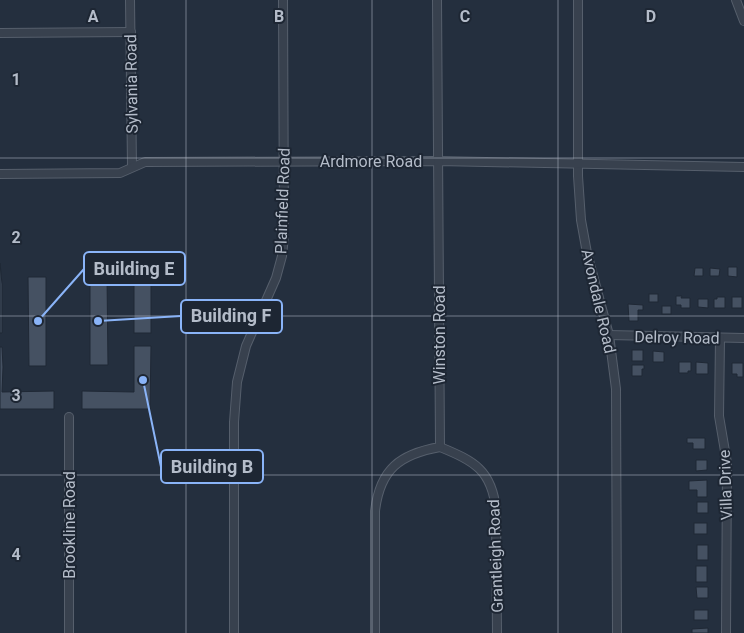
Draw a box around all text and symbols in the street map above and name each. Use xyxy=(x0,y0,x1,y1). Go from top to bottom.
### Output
text: A xyxy=(88,7,99,26)
text: B xyxy=(274,7,284,26)
text: C xyxy=(460,7,470,26)
text: D xyxy=(646,7,656,26)
street label: Sylvania Road xyxy=(121,34,142,134)
text: 1 xyxy=(11,70,21,89)
street label: Plainfield Road xyxy=(271,148,294,254)
street label: Ardmore Road xyxy=(320,152,422,171)
text: 2 xyxy=(11,228,21,247)
street label: Avondale Road xyxy=(577,247,620,355)
callout: Building E xyxy=(84,252,185,285)
text: Building E xyxy=(94,258,174,279)
street label: Winston Road xyxy=(430,286,449,384)
callout: Building F xyxy=(181,300,282,333)
text: Building F xyxy=(191,305,271,326)
street label: Delroy Road xyxy=(634,327,720,348)
text: 3 xyxy=(11,386,21,405)
street label: Villa Drive xyxy=(715,449,736,521)
callout: Building B xyxy=(161,450,263,483)
text: Building B xyxy=(171,456,253,477)
street label: Brookline Road xyxy=(60,471,79,579)
street label: Grantleigh Road xyxy=(484,499,507,613)
text: 4 xyxy=(11,545,21,564)

